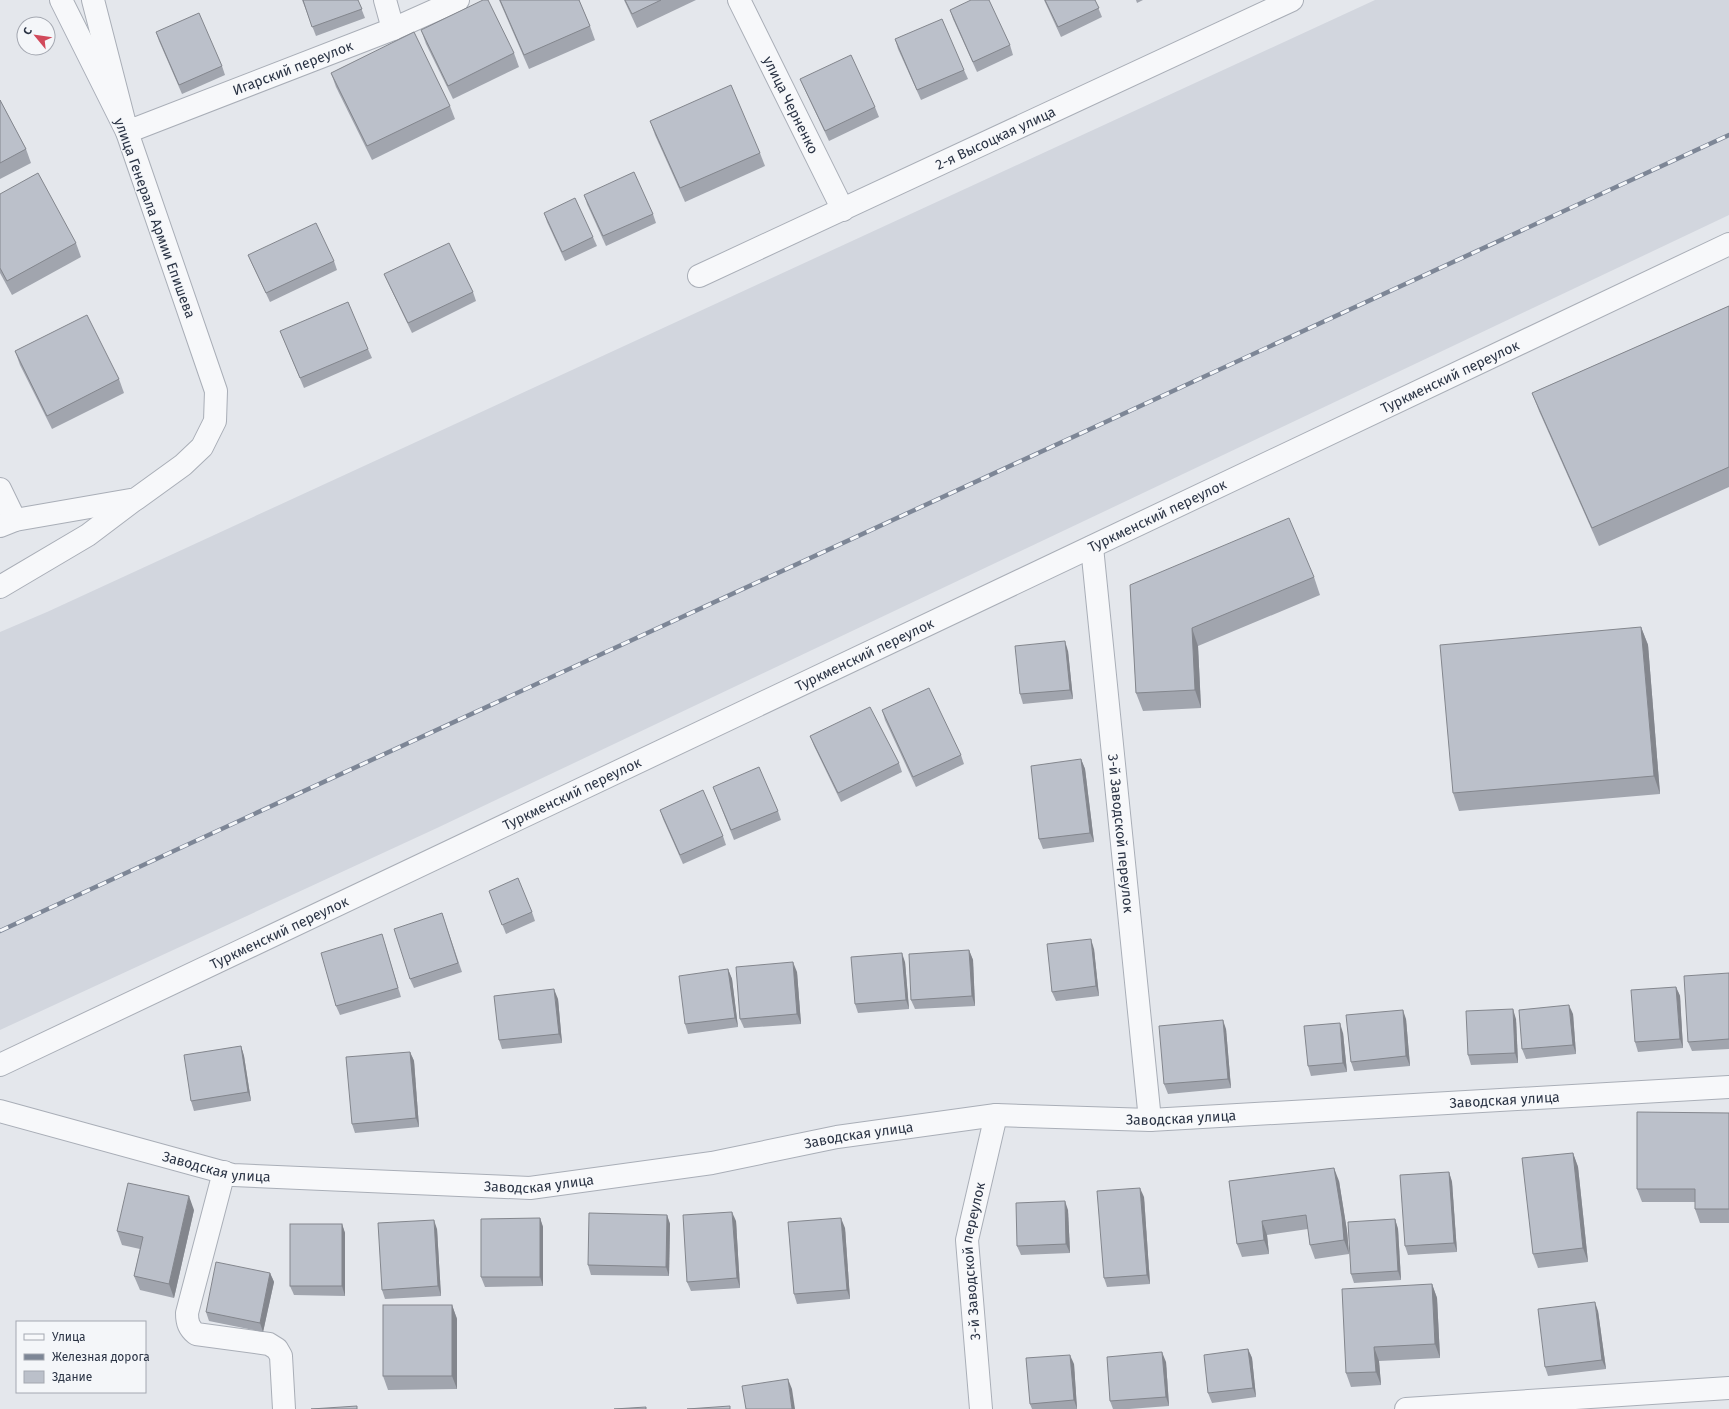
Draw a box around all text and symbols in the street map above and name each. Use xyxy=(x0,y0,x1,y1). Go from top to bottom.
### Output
north arrow xyxy=(16,16,56,56)
text: С xyxy=(20,25,35,37)
street label: Игарский переулок xyxy=(230,37,356,99)
street label: улица Черненко xyxy=(759,53,822,157)
street label: 2-я Высоцкая улица xyxy=(933,103,1058,174)
street label: улица Генерала Армии Епишева xyxy=(110,116,199,320)
street label: Туркменский переулок xyxy=(1378,337,1523,417)
street label: Туркменский переулок xyxy=(1085,476,1230,556)
street label: Туркменский переулок xyxy=(793,615,937,695)
street label: 3-й Заводской переулок xyxy=(1104,753,1137,915)
street label: Туркменский переулок xyxy=(500,754,645,834)
street label: Туркменский переулок xyxy=(207,893,352,973)
street label: Заводская улица xyxy=(1449,1089,1560,1112)
street label: Заводская улица xyxy=(1126,1107,1237,1129)
street label: Заводская улица xyxy=(803,1119,914,1153)
street label: Заводская улица xyxy=(160,1148,271,1186)
street label: Заводская улица xyxy=(483,1171,595,1197)
street label: 3-й Заводской переулок xyxy=(959,1180,989,1341)
legend xyxy=(16,1321,146,1393)
text: Улица xyxy=(52,1330,86,1344)
text: Железная дорога xyxy=(52,1350,150,1364)
text: Здание xyxy=(52,1370,92,1384)

